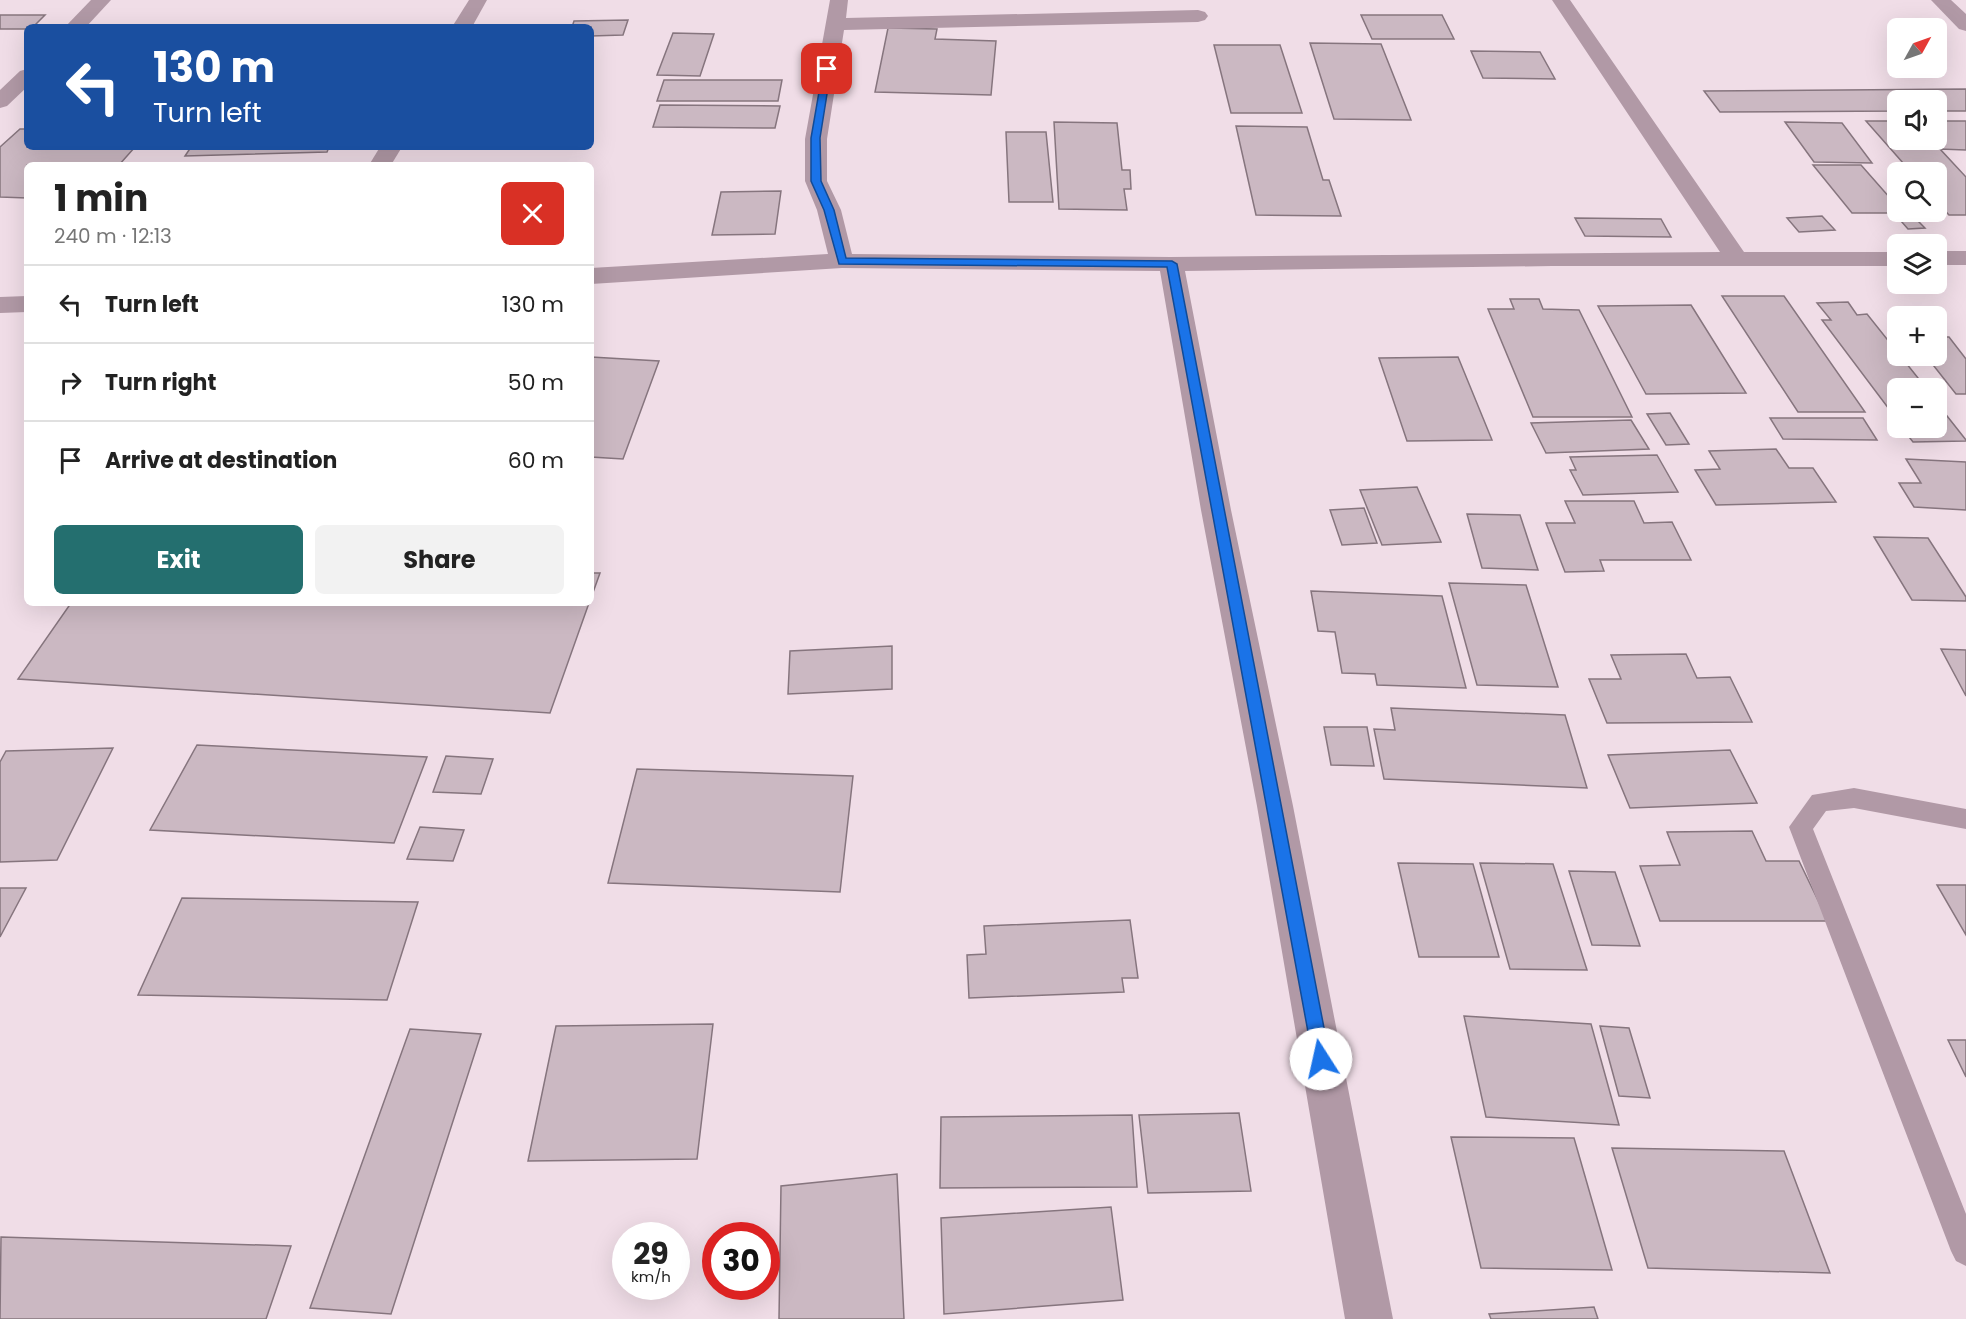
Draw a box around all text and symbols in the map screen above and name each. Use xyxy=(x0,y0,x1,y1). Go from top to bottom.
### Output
north arrow xyxy=(1887,18,1947,78)
map controls xyxy=(1887,18,1947,438)
text: 130 m xyxy=(153,38,275,97)
pin xyxy=(801,43,852,94)
icon: left xyxy=(54,48,132,126)
icon: arrive xyxy=(810,52,843,85)
button: sound xyxy=(1887,90,1947,150)
text: Turn left xyxy=(153,94,262,131)
button: search xyxy=(1887,162,1947,222)
text: 1 min xyxy=(54,173,148,224)
button: close xyxy=(501,182,564,245)
text: 240 m · 12:13 xyxy=(54,222,172,250)
button: layers xyxy=(1887,234,1947,294)
icon: left xyxy=(54,288,87,321)
text: Turn left xyxy=(105,289,199,320)
text: 130 m xyxy=(502,289,564,320)
button: + xyxy=(1887,306,1947,366)
icon: right xyxy=(54,366,87,399)
text: Turn right xyxy=(105,367,216,398)
text: 50 m xyxy=(508,367,564,398)
button: − xyxy=(1887,378,1947,438)
icon: arrive xyxy=(54,444,87,477)
text: Arrive at destination xyxy=(105,445,337,476)
text: 60 m xyxy=(508,445,564,476)
button: Exit xyxy=(54,525,303,594)
button: Share xyxy=(315,525,564,594)
position arrow xyxy=(1289,1027,1353,1091)
speed limit sign: 30 xyxy=(702,1222,780,1300)
text: 29 xyxy=(633,1232,669,1275)
text: km/h xyxy=(631,1266,671,1287)

